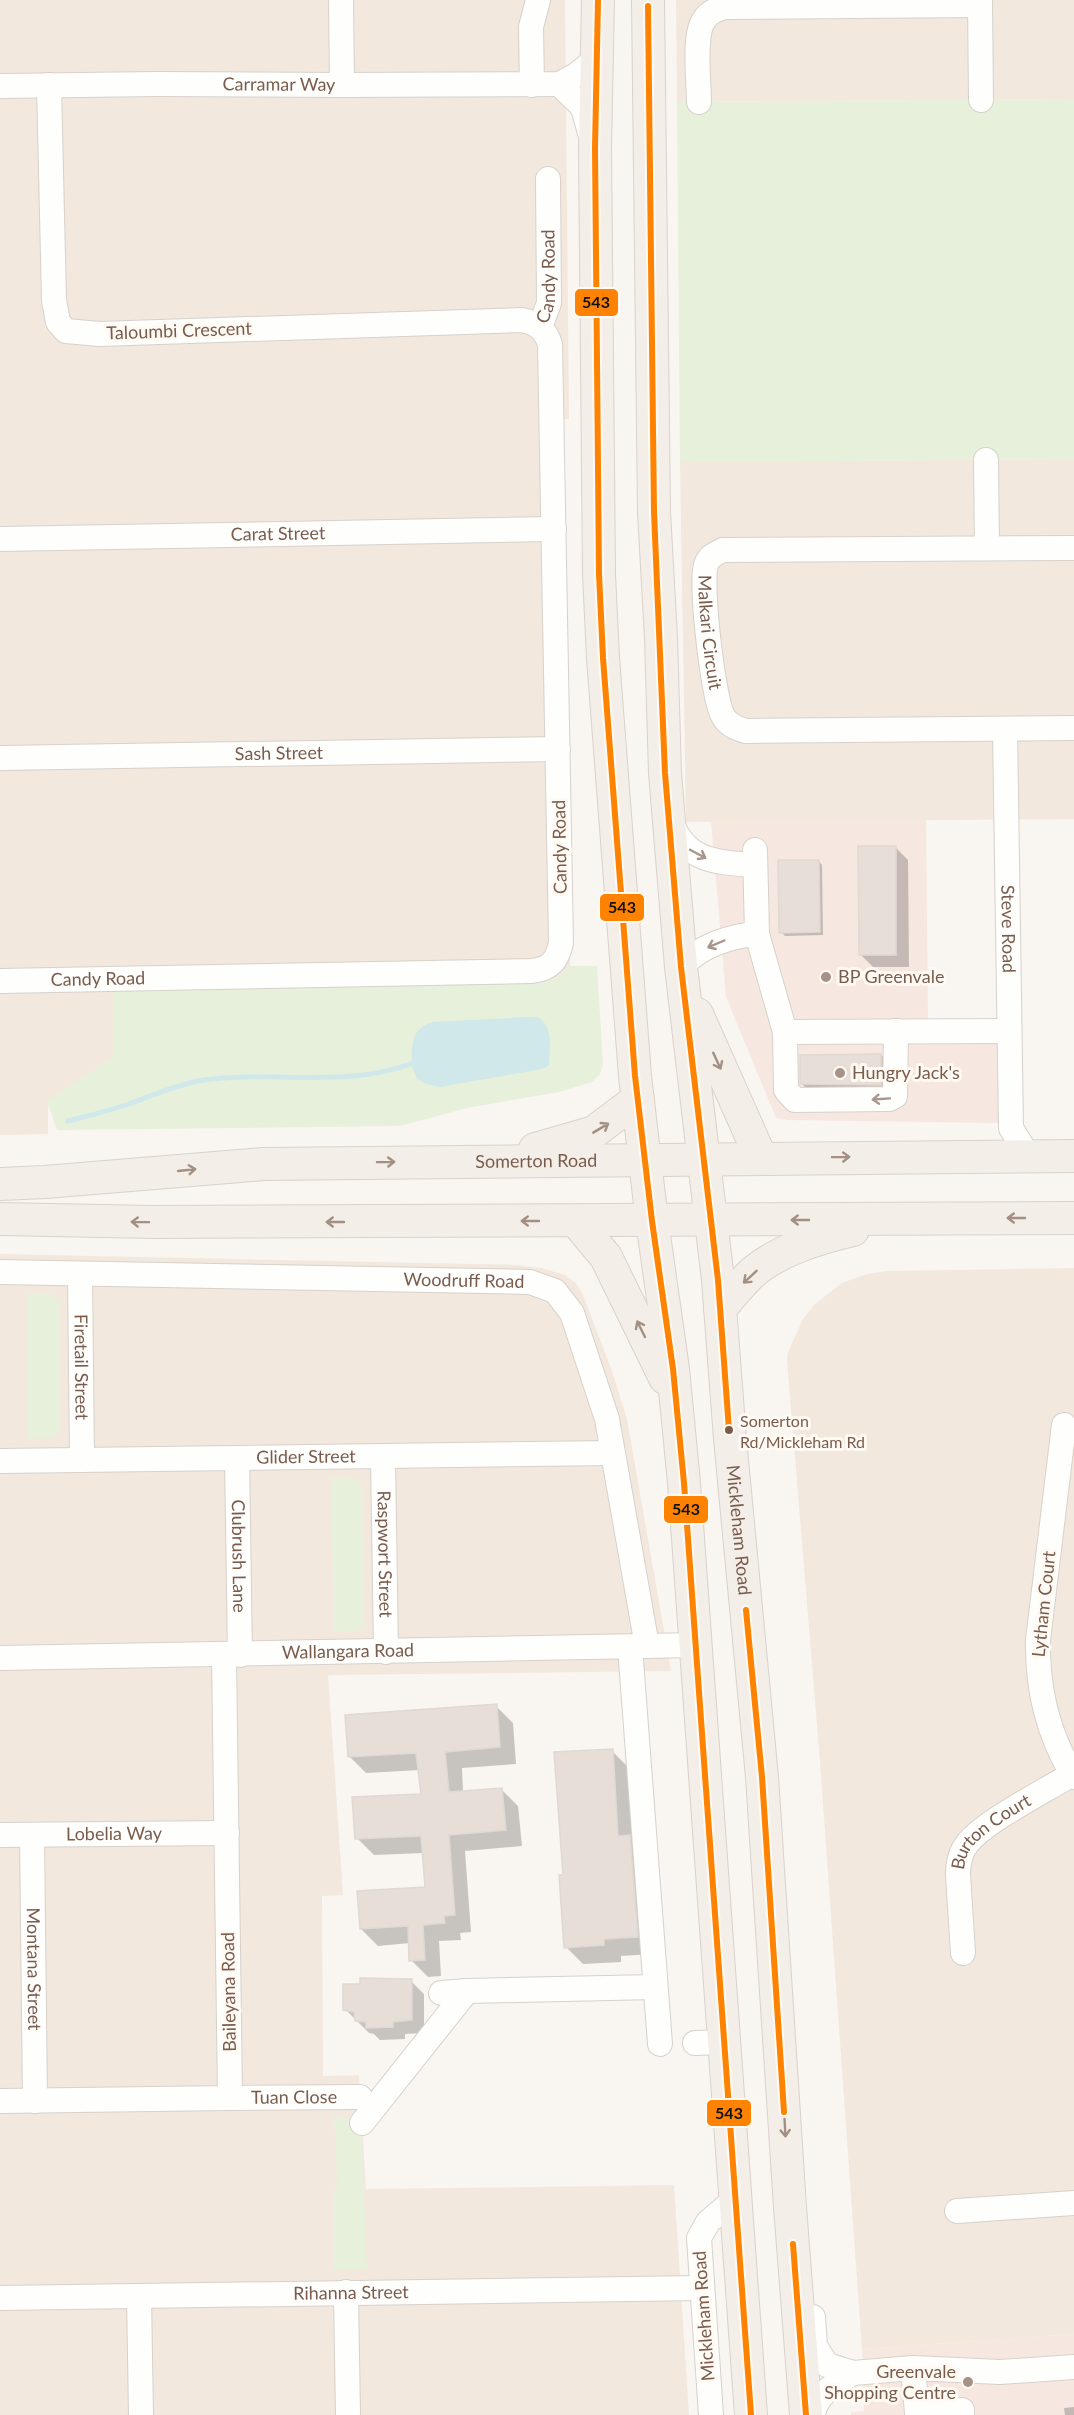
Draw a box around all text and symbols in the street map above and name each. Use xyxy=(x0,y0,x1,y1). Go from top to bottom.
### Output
street label: Carramar Way xyxy=(222,72,336,95)
street label: Candy Road xyxy=(530,229,559,326)
line badge: 543 xyxy=(574,288,619,317)
text: 543 xyxy=(582,292,610,311)
street label: Taloumbi Crescent xyxy=(106,316,253,344)
street label: Carat Street xyxy=(230,521,326,545)
street label: Malkari Circuit xyxy=(694,575,728,692)
street label: Sash Street xyxy=(235,741,324,764)
street label: Candy Road xyxy=(547,800,571,894)
one-way arrow xyxy=(689,848,706,860)
street label: Steve Road xyxy=(997,885,1021,973)
line badge: 543 xyxy=(599,893,645,922)
text: 543 xyxy=(608,897,636,916)
one-way arrow xyxy=(707,939,725,950)
place label: BP Greenvale xyxy=(838,965,944,987)
street label: Candy Road xyxy=(50,966,145,990)
marker: BP Greenvale xyxy=(819,970,833,984)
one-way arrow xyxy=(711,1051,723,1069)
place label: Hungry Jack's xyxy=(852,1061,960,1083)
marker: Hungry Jack's xyxy=(833,1066,847,1080)
one-way arrow xyxy=(872,1094,891,1105)
one-way arrow xyxy=(592,1121,609,1133)
street label: Somerton Road xyxy=(475,1149,597,1172)
one-way arrow xyxy=(830,1151,850,1163)
one-way arrow xyxy=(375,1157,395,1168)
one-way arrow xyxy=(177,1164,197,1175)
one-way arrow xyxy=(1006,1212,1026,1224)
one-way arrow xyxy=(790,1214,810,1226)
one-way arrow xyxy=(521,1215,541,1227)
one-way arrow xyxy=(131,1216,151,1228)
one-way arrow xyxy=(326,1216,346,1228)
street label: Woodruff Road xyxy=(403,1268,525,1292)
one-way arrow xyxy=(742,1270,757,1284)
street label: Firetail Street xyxy=(70,1314,94,1421)
one-way arrow xyxy=(635,1320,646,1338)
place label: Somerton Rd/Mickleham Rd xyxy=(740,1411,865,1451)
marker: Somerton Rd/Mickleham Rd xyxy=(723,1424,735,1436)
street label: Glider Street xyxy=(256,1444,356,1468)
street label: Mickleham Road xyxy=(722,1464,757,1596)
street label: Raspwort Street xyxy=(374,1490,397,1618)
line badge: 543 xyxy=(663,1495,709,1524)
street label: Clubrush Lane xyxy=(228,1499,251,1613)
text: 543 xyxy=(672,1499,700,1518)
street label: Lytham Court xyxy=(1026,1549,1060,1658)
street label: Wallangara Road xyxy=(282,1638,414,1663)
street label: Burton Court xyxy=(946,1788,1035,1871)
street label: Lobelia Way xyxy=(66,1822,163,1844)
street label: Montana Street xyxy=(23,1907,46,2031)
street label: Baileyana Road xyxy=(216,1932,240,2052)
street label: Tuan Close xyxy=(251,2085,337,2108)
line badge: 543 xyxy=(706,2099,752,2127)
text: 543 xyxy=(715,2103,743,2122)
one-way arrow xyxy=(780,2118,791,2138)
street label: Mickleham Road xyxy=(687,2250,719,2382)
street label: Rihanna Street xyxy=(293,2280,409,2304)
place label: Greenvale Shopping Centre xyxy=(824,2360,956,2403)
marker: Greenvale Shopping Centre xyxy=(961,2375,975,2389)

